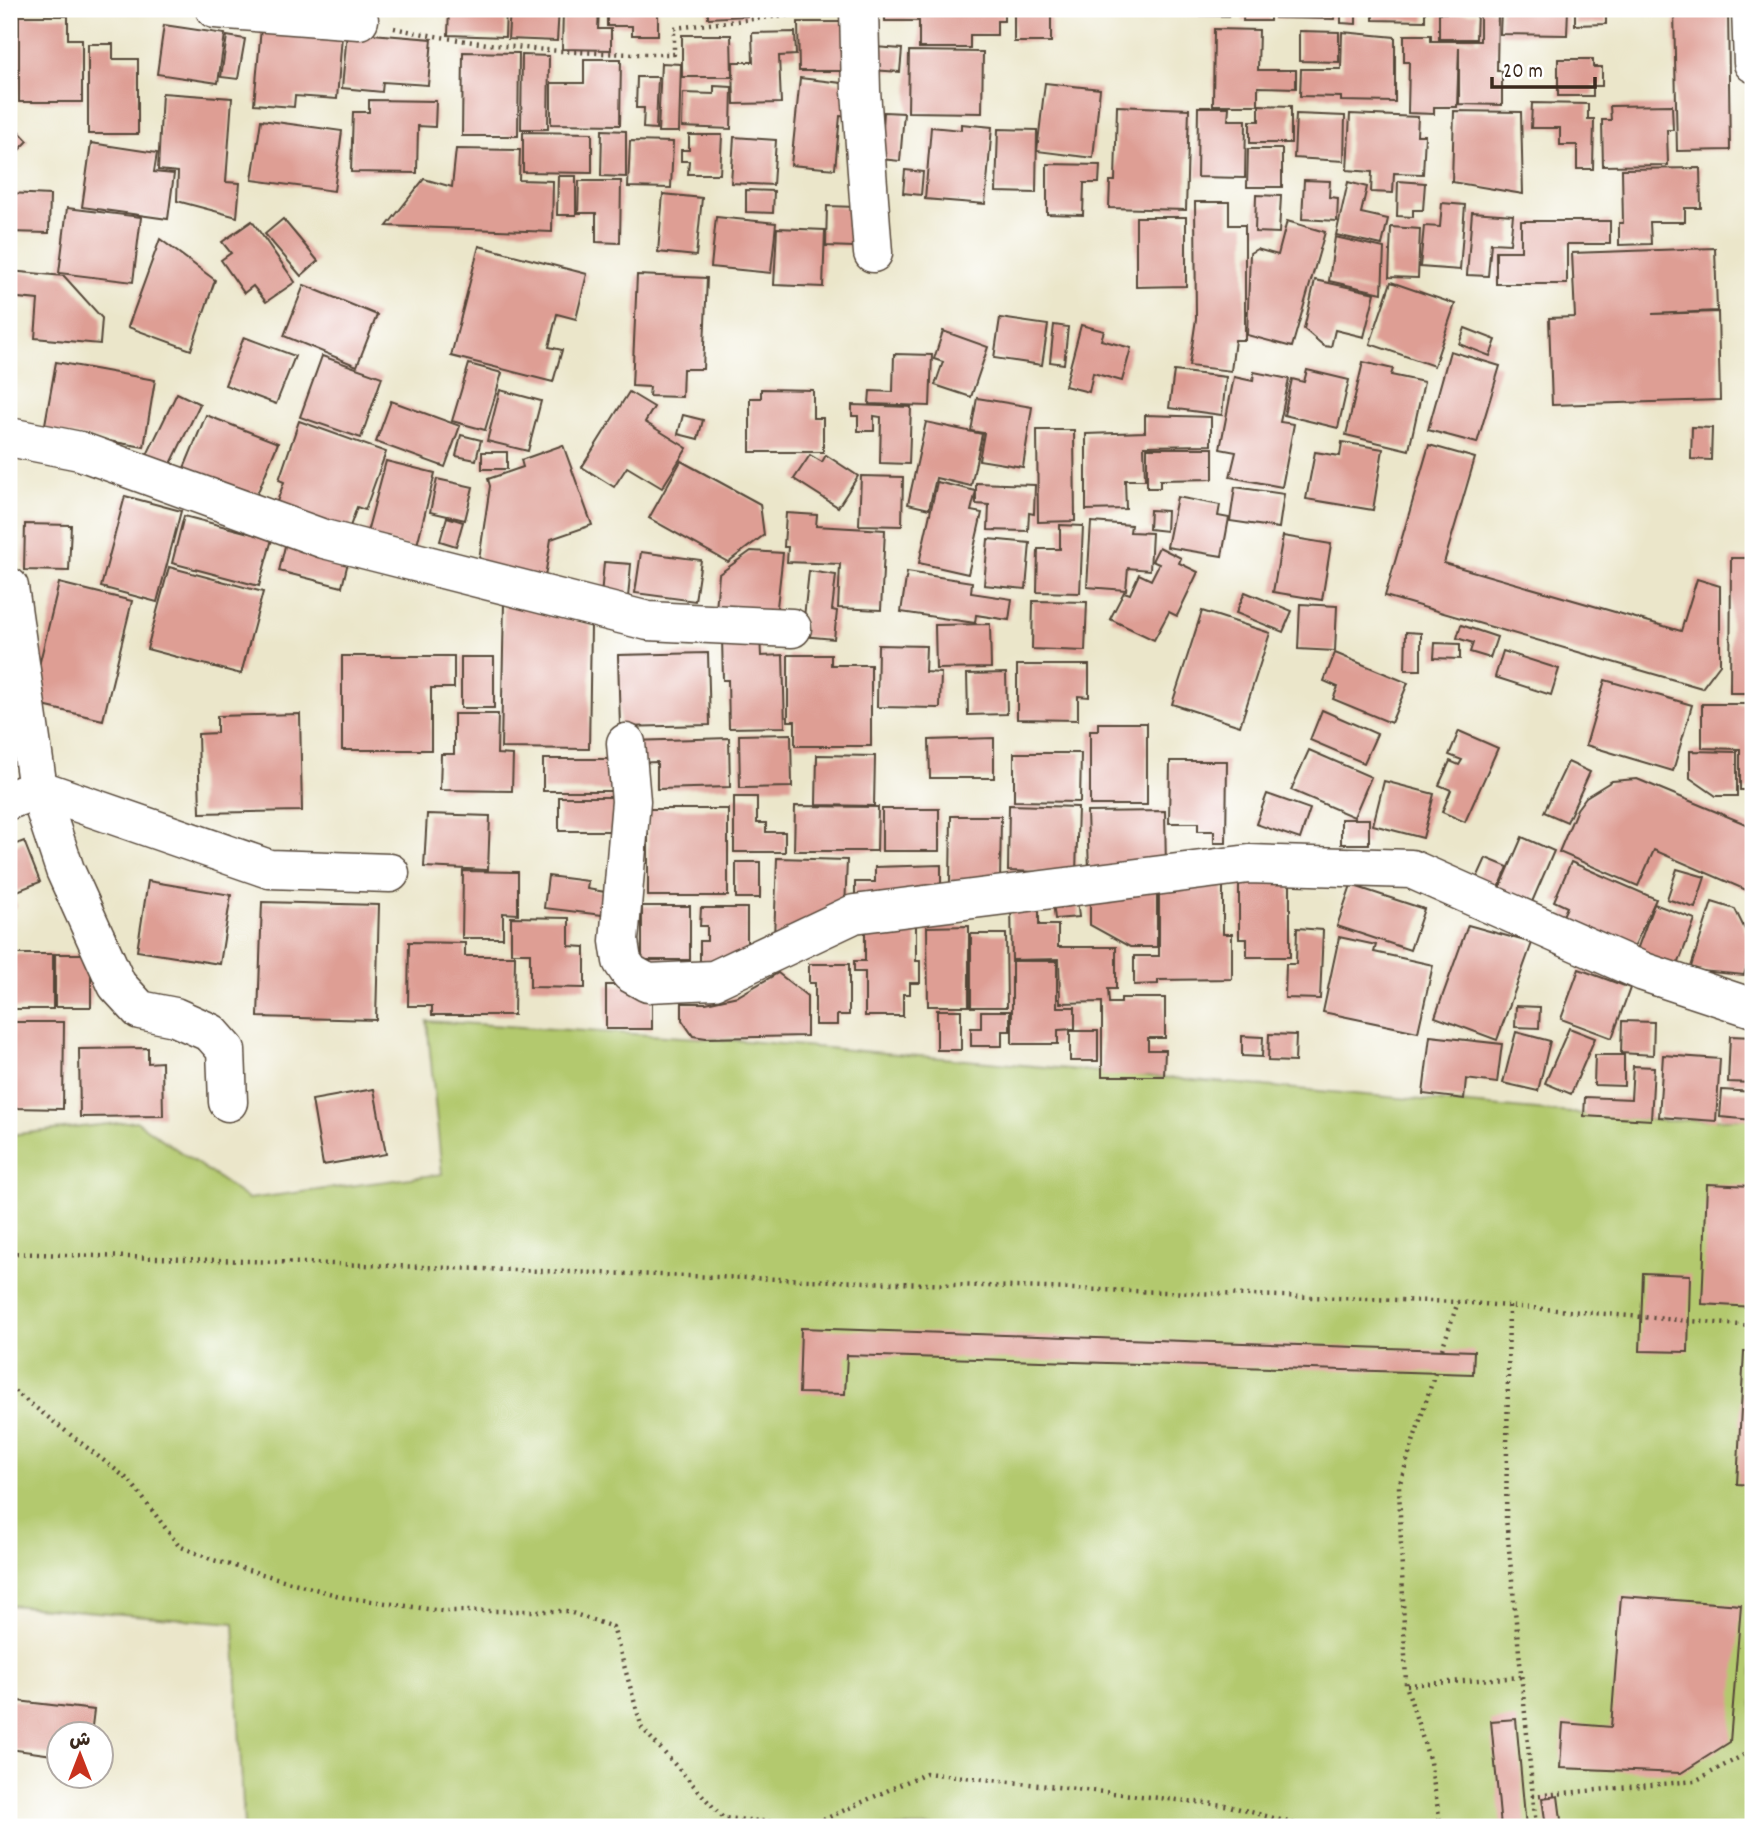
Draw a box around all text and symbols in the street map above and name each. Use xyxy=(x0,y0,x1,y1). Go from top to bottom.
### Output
scale bar xyxy=(1492,46,1596,90)
text: 20 m xyxy=(1503,58,1543,88)
north arrow xyxy=(46,1720,116,1790)
text: ش xyxy=(70,1728,91,1755)

